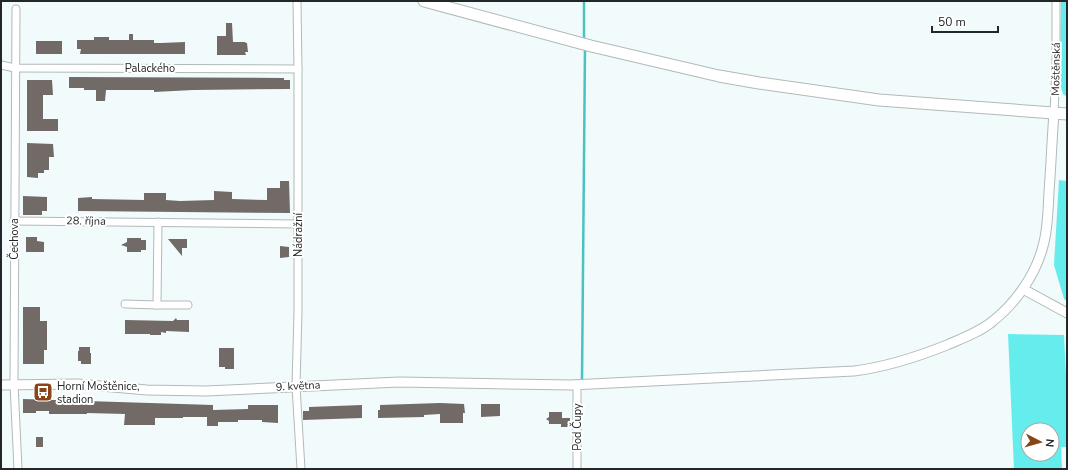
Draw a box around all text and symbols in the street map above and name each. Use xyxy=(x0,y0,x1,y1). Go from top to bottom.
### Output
scale bar xyxy=(932,8,998,34)
text: 50 m xyxy=(938,14,966,30)
street label: Moštěnská xyxy=(1048,42,1064,96)
street label: Palackého xyxy=(125,61,175,76)
street label: Nádražní xyxy=(291,212,306,257)
street label: 28. října xyxy=(66,213,106,229)
street label: Čechova xyxy=(6,218,22,260)
street label: 9. května xyxy=(275,377,321,395)
place label: Horní Moštěnice, stadion xyxy=(57,379,140,407)
bus stop icon: Horní Moštěnice, stadion xyxy=(32,381,54,403)
street label: Pod Čupy xyxy=(569,403,585,451)
north arrow xyxy=(1020,422,1060,462)
text: N xyxy=(1042,438,1057,448)

